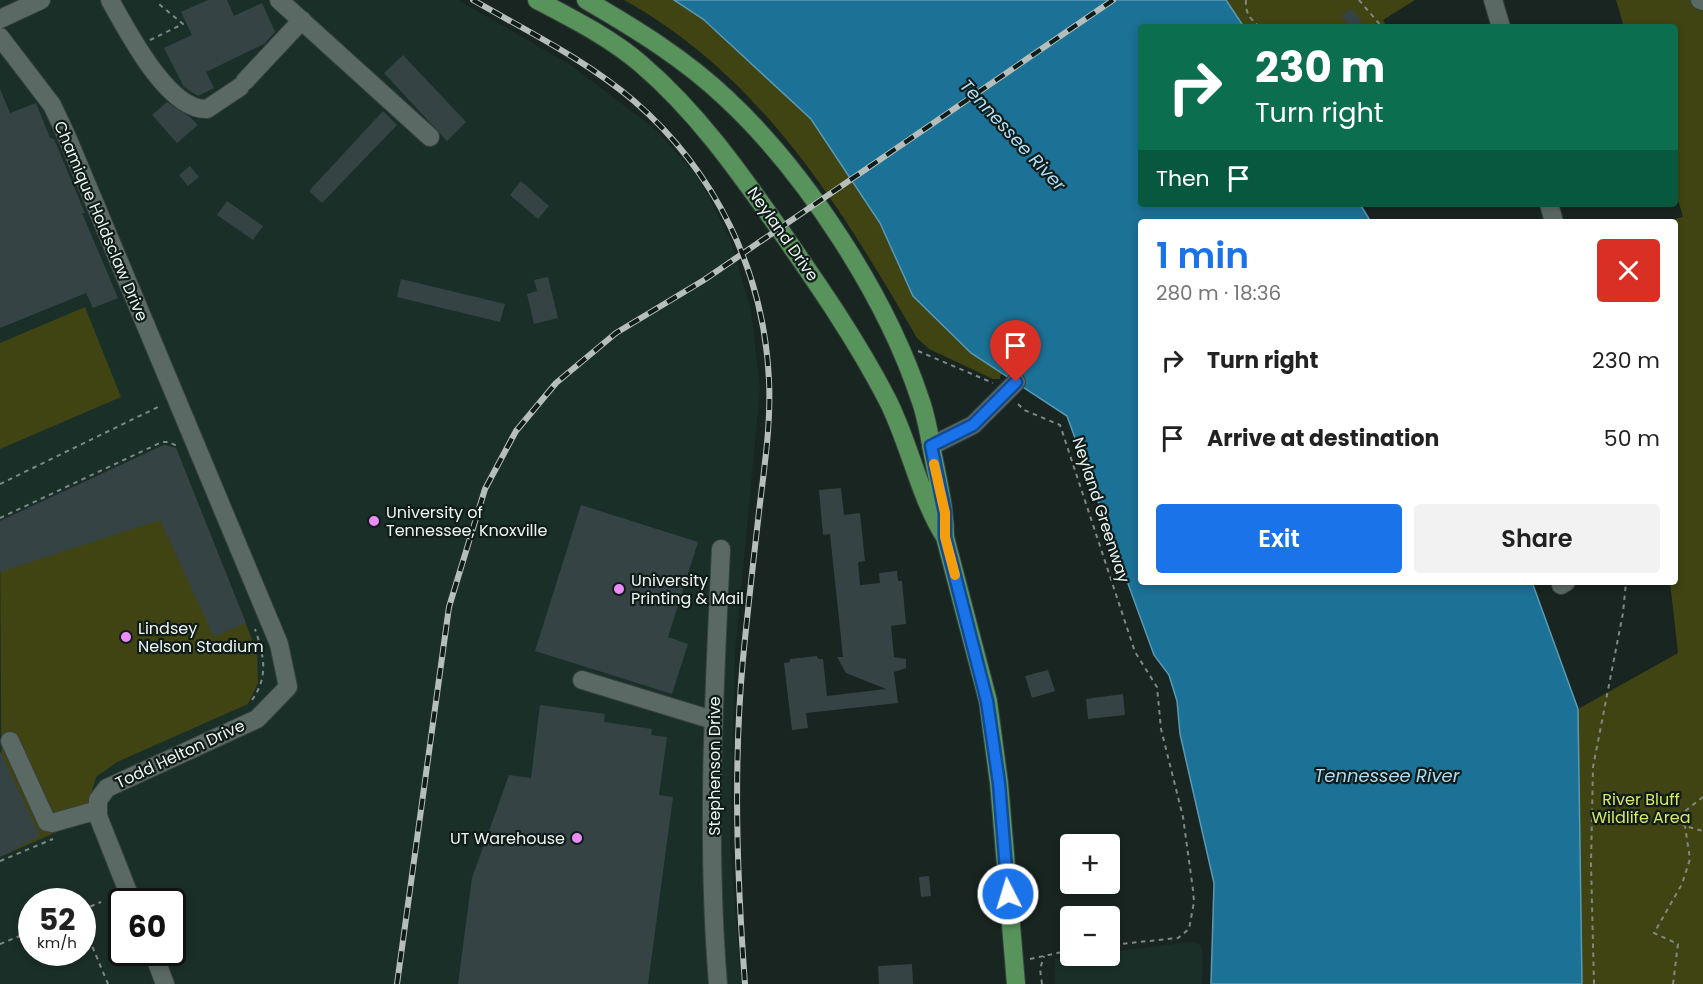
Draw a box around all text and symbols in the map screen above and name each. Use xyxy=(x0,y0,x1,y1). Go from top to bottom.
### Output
text: 230 m xyxy=(1255,38,1385,97)
icon: right xyxy=(1156,48,1234,126)
water label: Tennessee River xyxy=(954,73,1072,197)
text: Turn right xyxy=(1255,94,1384,131)
street label: Chamique Holdsclaw Drive xyxy=(48,117,154,325)
icon: arrive xyxy=(1222,162,1255,195)
text: Then xyxy=(1156,163,1210,194)
street label: Neyland Drive xyxy=(742,182,824,286)
text: 1 min xyxy=(1156,230,1249,281)
button: close xyxy=(1597,239,1660,302)
text: 280 m · 18:36 xyxy=(1156,279,1281,307)
pin xyxy=(990,320,1041,382)
icon: arrive xyxy=(999,329,1032,362)
icon: right xyxy=(1156,344,1189,377)
text: Turn right xyxy=(1207,345,1318,376)
text: 230 m xyxy=(1592,345,1660,376)
icon: arrive xyxy=(1156,422,1189,455)
text: Arrive at destination xyxy=(1207,423,1439,454)
text: 50 m xyxy=(1604,423,1660,454)
street label: Neyland Greenway xyxy=(1067,434,1135,586)
place label: University of Tennessee, Knoxville xyxy=(386,501,547,542)
button: Exit xyxy=(1156,504,1402,573)
button: Share xyxy=(1414,504,1660,573)
marker: University of Tennessee, Knoxville xyxy=(367,514,381,528)
place label: University Printing & Mail xyxy=(631,569,744,610)
marker: University Printing & Mail xyxy=(612,582,626,596)
place label: Lindsey Nelson Stadium xyxy=(138,617,264,658)
marker: Lindsey Nelson Stadium xyxy=(119,630,133,644)
street label: Stephenson Drive xyxy=(703,696,726,836)
street label: Todd Helton Drive xyxy=(112,714,249,794)
water label: Tennessee River xyxy=(1315,763,1461,788)
park label: River Bluff Wildlife Area xyxy=(1591,788,1691,829)
place label: UT Warehouse xyxy=(450,827,565,850)
marker: UT Warehouse xyxy=(570,831,584,845)
map controls xyxy=(1060,834,1120,966)
button: + xyxy=(1060,834,1120,894)
position arrow xyxy=(976,862,1040,926)
speed limit sign: 60 xyxy=(108,888,186,966)
text: 52 xyxy=(39,898,75,941)
button: − xyxy=(1060,906,1120,966)
text: km/h xyxy=(37,932,77,953)

